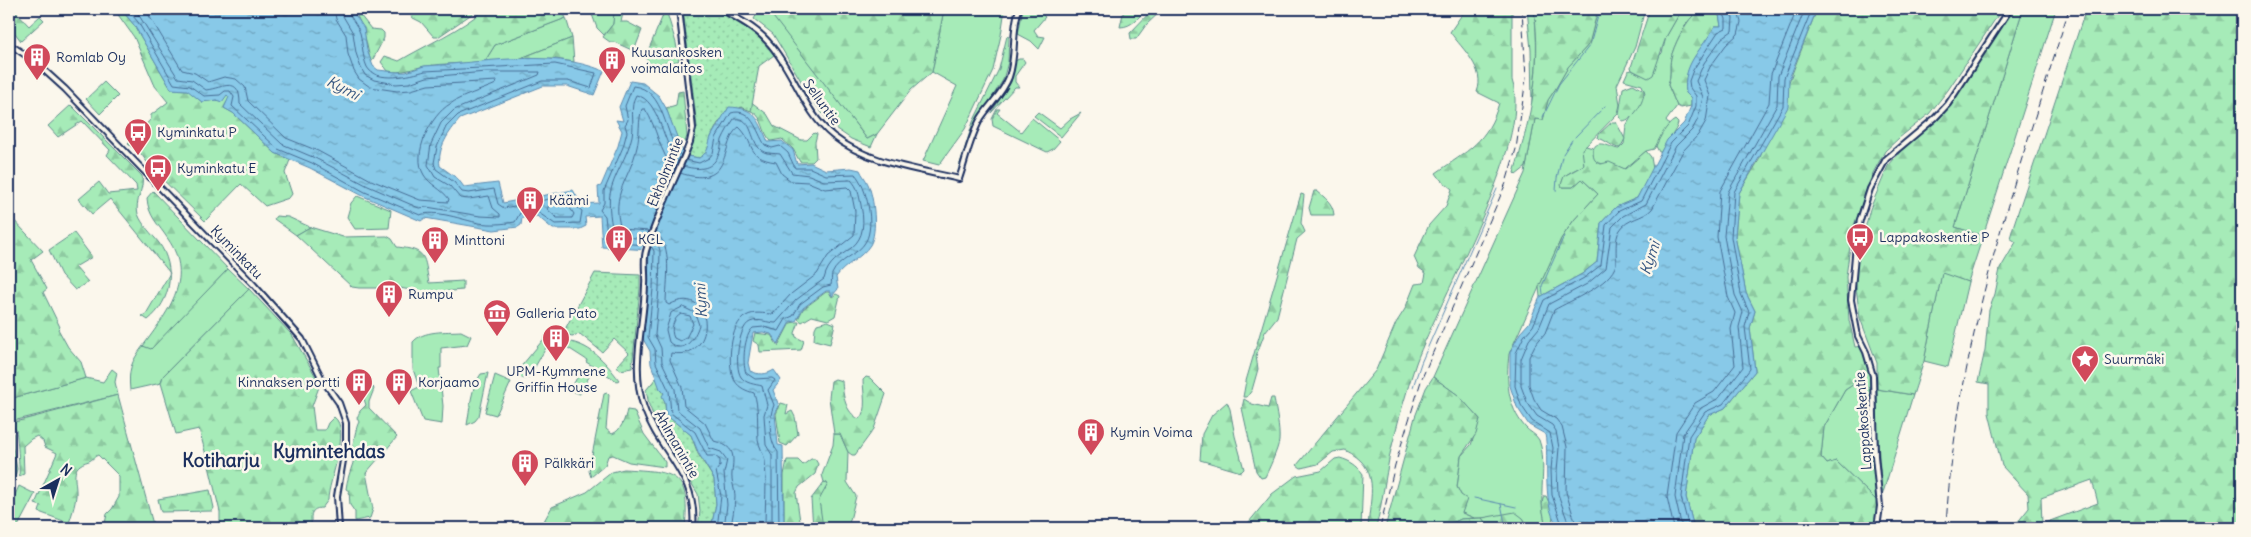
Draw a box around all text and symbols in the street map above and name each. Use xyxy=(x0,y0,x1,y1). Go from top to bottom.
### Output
building icon: Romlab Oy xyxy=(22,42,52,81)
place label: Kuusankosken voimalaitos xyxy=(631,43,722,77)
building icon: Kuusankosken voimalaitos xyxy=(597,45,627,84)
place label: Romlab Oy xyxy=(56,48,126,66)
water label: Kymi xyxy=(324,71,364,105)
street label: Selluntie xyxy=(799,75,845,129)
bus stop icon: Kyminkatu P xyxy=(123,117,153,156)
place label: Kyminkatu P xyxy=(157,123,237,141)
street label: Ekholmintie xyxy=(643,135,687,209)
bus stop icon: Kyminkatu E xyxy=(143,153,173,192)
place label: Kyminkatu E xyxy=(177,159,256,177)
building icon: Käämi xyxy=(515,185,545,224)
place label: Käämi xyxy=(549,191,589,209)
street label: Kyminkatu xyxy=(207,221,267,283)
bus stop icon: Lappakoskentie P xyxy=(1845,222,1875,261)
building icon: KCL xyxy=(604,224,634,263)
building icon: Minttoni xyxy=(420,225,450,264)
place label: Lappakoskentie P xyxy=(1879,228,1989,246)
place label: KCL xyxy=(638,230,664,248)
place label: Minttoni xyxy=(454,231,505,249)
water label: Kymi xyxy=(1635,237,1664,277)
building icon: Rumpu xyxy=(374,279,404,318)
water label: Kymi xyxy=(690,282,711,319)
place label: Rumpu xyxy=(408,285,453,303)
museum icon: Galleria Pato xyxy=(482,298,512,337)
place label: Galleria Pato xyxy=(516,304,597,322)
building icon: UPM-Kymmene Griffin House xyxy=(541,323,571,362)
place icon: Suurmäki xyxy=(2070,344,2100,383)
place label: Suurmäki xyxy=(2104,350,2164,368)
place label: UPM-Kymmene Griffin House xyxy=(506,362,606,396)
building icon: Kinnaksen portti xyxy=(344,367,374,406)
building icon: Korjaamo xyxy=(384,367,414,406)
street label: Lappakoskentie xyxy=(1851,371,1875,471)
place label: Kinnaksen portti xyxy=(237,373,340,391)
place label: Korjaamo xyxy=(418,373,479,391)
street label: Ahlmanintie xyxy=(650,407,704,481)
building icon: Kymin Voima xyxy=(1076,417,1106,456)
place label: Kymin Voima xyxy=(1110,423,1193,441)
district label: Kymintehdas xyxy=(273,439,385,463)
district label: Kotiharju xyxy=(182,448,260,472)
building icon: Pälkkäri xyxy=(510,448,540,487)
north arrow xyxy=(32,454,82,504)
place label: Pälkkäri xyxy=(544,454,594,472)
text: N xyxy=(57,460,76,480)

